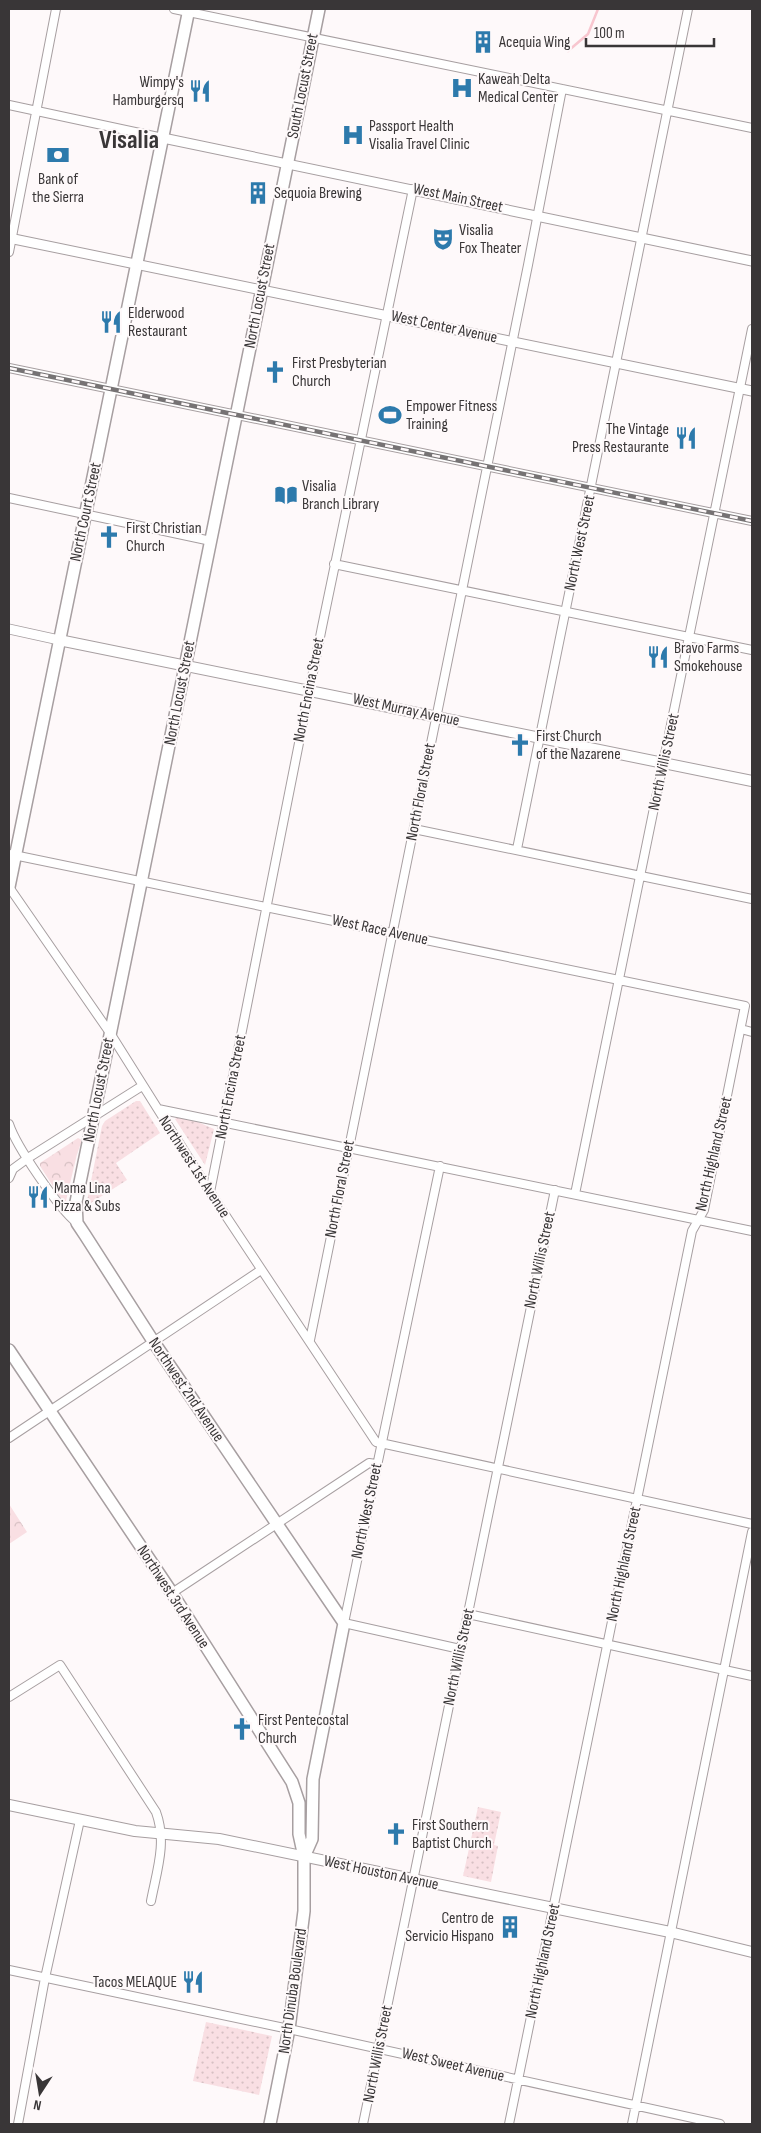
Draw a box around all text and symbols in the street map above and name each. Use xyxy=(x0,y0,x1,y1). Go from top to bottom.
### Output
scale bar xyxy=(586,15,714,47)
text: 100 m xyxy=(594,24,625,43)
building icon: Acequia Wing xyxy=(470,29,496,55)
street label: South Locust Street xyxy=(283,32,323,140)
place label: Acequia Wing xyxy=(498,33,571,52)
place label: Kaweah Delta Medical Center xyxy=(478,70,559,107)
place label: Wimpy's Hamburgersq xyxy=(112,73,184,110)
hospital icon: Kaweah Delta Medical Center xyxy=(449,75,475,101)
restaurant icon: Wimpy's Hamburgersq xyxy=(187,78,213,104)
place label: Passport Health Visalia Travel Clinic xyxy=(369,117,470,154)
hospital icon: Passport Health Visalia Travel Clinic xyxy=(340,122,366,148)
district label: Visalia xyxy=(99,125,159,156)
bank icon: Bank of the Sierra xyxy=(45,142,71,168)
place label: Bank of the Sierra xyxy=(32,170,84,207)
street label: West Main Street xyxy=(411,179,505,217)
building icon: Sequoia Brewing xyxy=(245,180,271,206)
place label: Sequoia Brewing xyxy=(274,184,362,203)
place label: Visalia Fox Theater xyxy=(459,221,522,258)
theatre icon: Visalia Fox Theater xyxy=(430,226,456,252)
street label: North Locust Street xyxy=(241,242,279,350)
place label: Elderwood Restaurant xyxy=(128,304,187,341)
street label: West Center Avenue xyxy=(389,306,499,348)
restaurant icon: Elderwood Restaurant xyxy=(98,309,124,335)
place label: First Presbyterian Church xyxy=(292,354,387,391)
church icon: First Presbyterian Church xyxy=(262,359,288,385)
place label: Empower Fitness Training xyxy=(406,397,498,434)
sports icon: Empower Fitness Training xyxy=(377,402,403,428)
place label: The Vintage Press Restaurante xyxy=(572,420,669,457)
restaurant icon: The Vintage Press Restaurante xyxy=(673,425,699,451)
street label: North Court Street xyxy=(66,461,106,563)
place label: Visalia Branch Library xyxy=(302,477,379,514)
library icon: Visalia Branch Library xyxy=(273,482,299,508)
street label: North West Street xyxy=(561,493,599,593)
place label: First Christian Church xyxy=(126,519,202,556)
church icon: First Christian Church xyxy=(96,524,122,550)
street label: North Encina Street xyxy=(290,636,328,744)
street label: North Locust Street xyxy=(161,639,199,747)
place label: Bravo Farms Smokehouse xyxy=(674,639,742,676)
restaurant icon: Bravo Farms Smokehouse xyxy=(645,644,671,670)
street label: West Murray Avenue xyxy=(351,689,461,731)
street label: North Willis Street xyxy=(644,712,684,812)
place label: First Church of the Nazarene xyxy=(536,727,621,764)
church icon: First Church of the Nazarene xyxy=(507,732,533,758)
street label: North Floral Street xyxy=(402,741,440,843)
street label: West Race Avenue xyxy=(330,911,430,949)
street label: North Encina Street xyxy=(212,1033,250,1141)
street label: North Locust Street xyxy=(80,1036,118,1144)
street label: North Highland Street xyxy=(692,1095,736,1213)
street label: Northwest 1st Avenue xyxy=(154,1112,234,1222)
street label: North Floral Street xyxy=(321,1138,359,1240)
place label: Mama Lina Pizza & Subs xyxy=(54,1179,121,1216)
restaurant icon: Mama Lina Pizza & Subs xyxy=(25,1184,51,1210)
street label: North Willis Street xyxy=(520,1210,560,1310)
street label: Northwest 2nd Avenue xyxy=(144,1334,228,1446)
street label: North West Street xyxy=(348,1461,386,1561)
street label: North Highland Street xyxy=(603,1505,645,1623)
street label: Northwest 3rd Avenue xyxy=(133,1542,213,1652)
street label: North Willis Street xyxy=(439,1607,479,1707)
place label: First Pentecostal Church xyxy=(258,1711,349,1748)
church icon: First Pentecostal Church xyxy=(229,1716,255,1742)
place label: First Southern Baptist Church xyxy=(412,1816,492,1853)
church icon: First Southern Baptist Church xyxy=(383,1821,409,1847)
street label: West Houston Avenue xyxy=(322,1852,440,1894)
street label: North Highland Street xyxy=(522,1902,564,2020)
place label: Centro de Servicio Hispano xyxy=(405,1909,494,1946)
building icon: Centro de Servicio Hispano xyxy=(497,1914,523,1940)
street label: North Dinuba Boulevard xyxy=(275,1927,311,2055)
restaurant icon: Tacos MELAQUE xyxy=(180,1969,206,1995)
place label: Tacos MELAQUE xyxy=(93,1973,177,1992)
street label: North Willis Street xyxy=(359,2004,397,2104)
street label: West Sweet Avenue xyxy=(400,2044,506,2086)
north arrow xyxy=(15,2068,65,2118)
text: N xyxy=(32,2096,43,2114)

